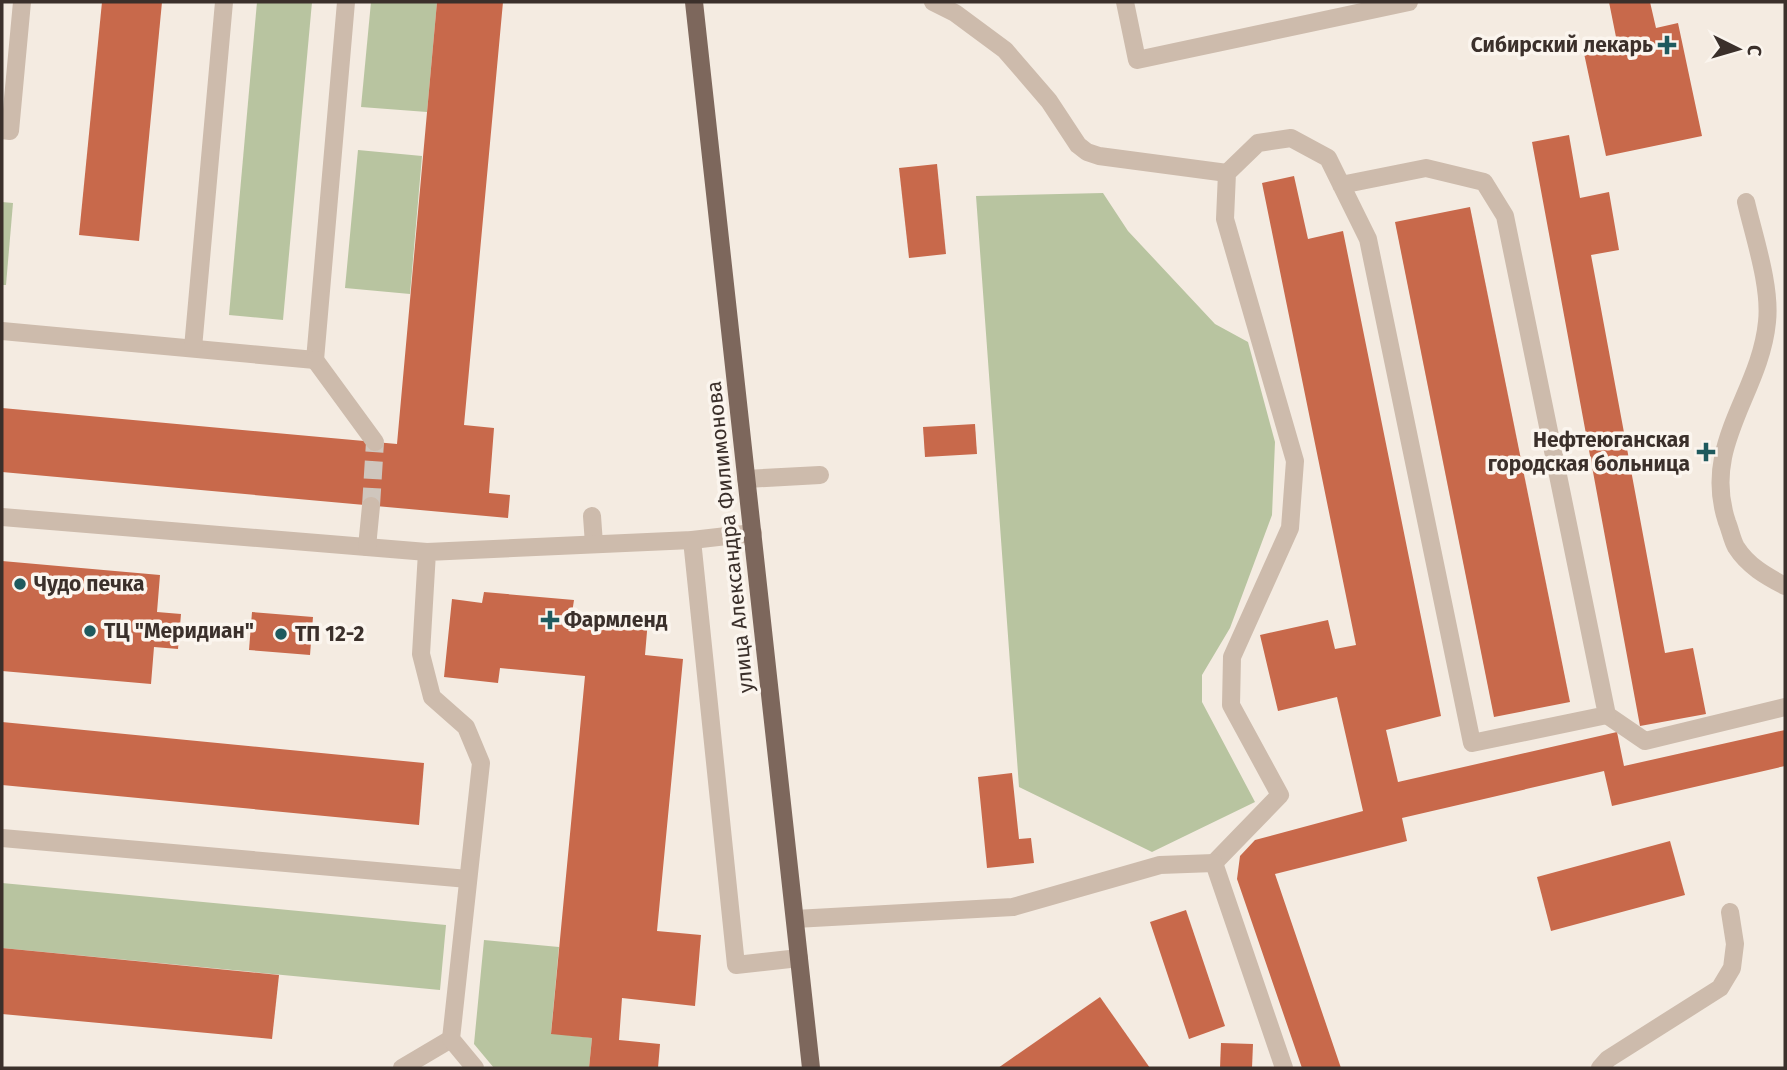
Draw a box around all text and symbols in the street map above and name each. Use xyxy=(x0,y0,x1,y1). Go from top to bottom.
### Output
north arrow xyxy=(1703,14,1773,84)
place label: Сибирский лекарь xyxy=(1471,32,1653,58)
marker: Сибирский лекарь xyxy=(1659,37,1675,53)
text: С xyxy=(1742,44,1766,57)
street label: улица Александра Филимонова xyxy=(701,380,759,694)
place label: Нефтеюганская городская больница xyxy=(1488,427,1690,477)
marker: Нефтеюганская городская больница xyxy=(1696,442,1716,462)
place label: Чудо печка xyxy=(34,571,144,597)
marker: Чудо печка xyxy=(12,576,28,592)
place label: Фармленд xyxy=(564,607,668,633)
marker: Фармленд xyxy=(542,612,558,628)
place label: ТЦ "Меридиан" xyxy=(104,618,254,644)
place label: ТП 12-2 xyxy=(295,621,364,647)
marker: ТЦ "Меридиан" xyxy=(82,623,98,639)
marker: ТП 12-2 xyxy=(273,626,289,642)

